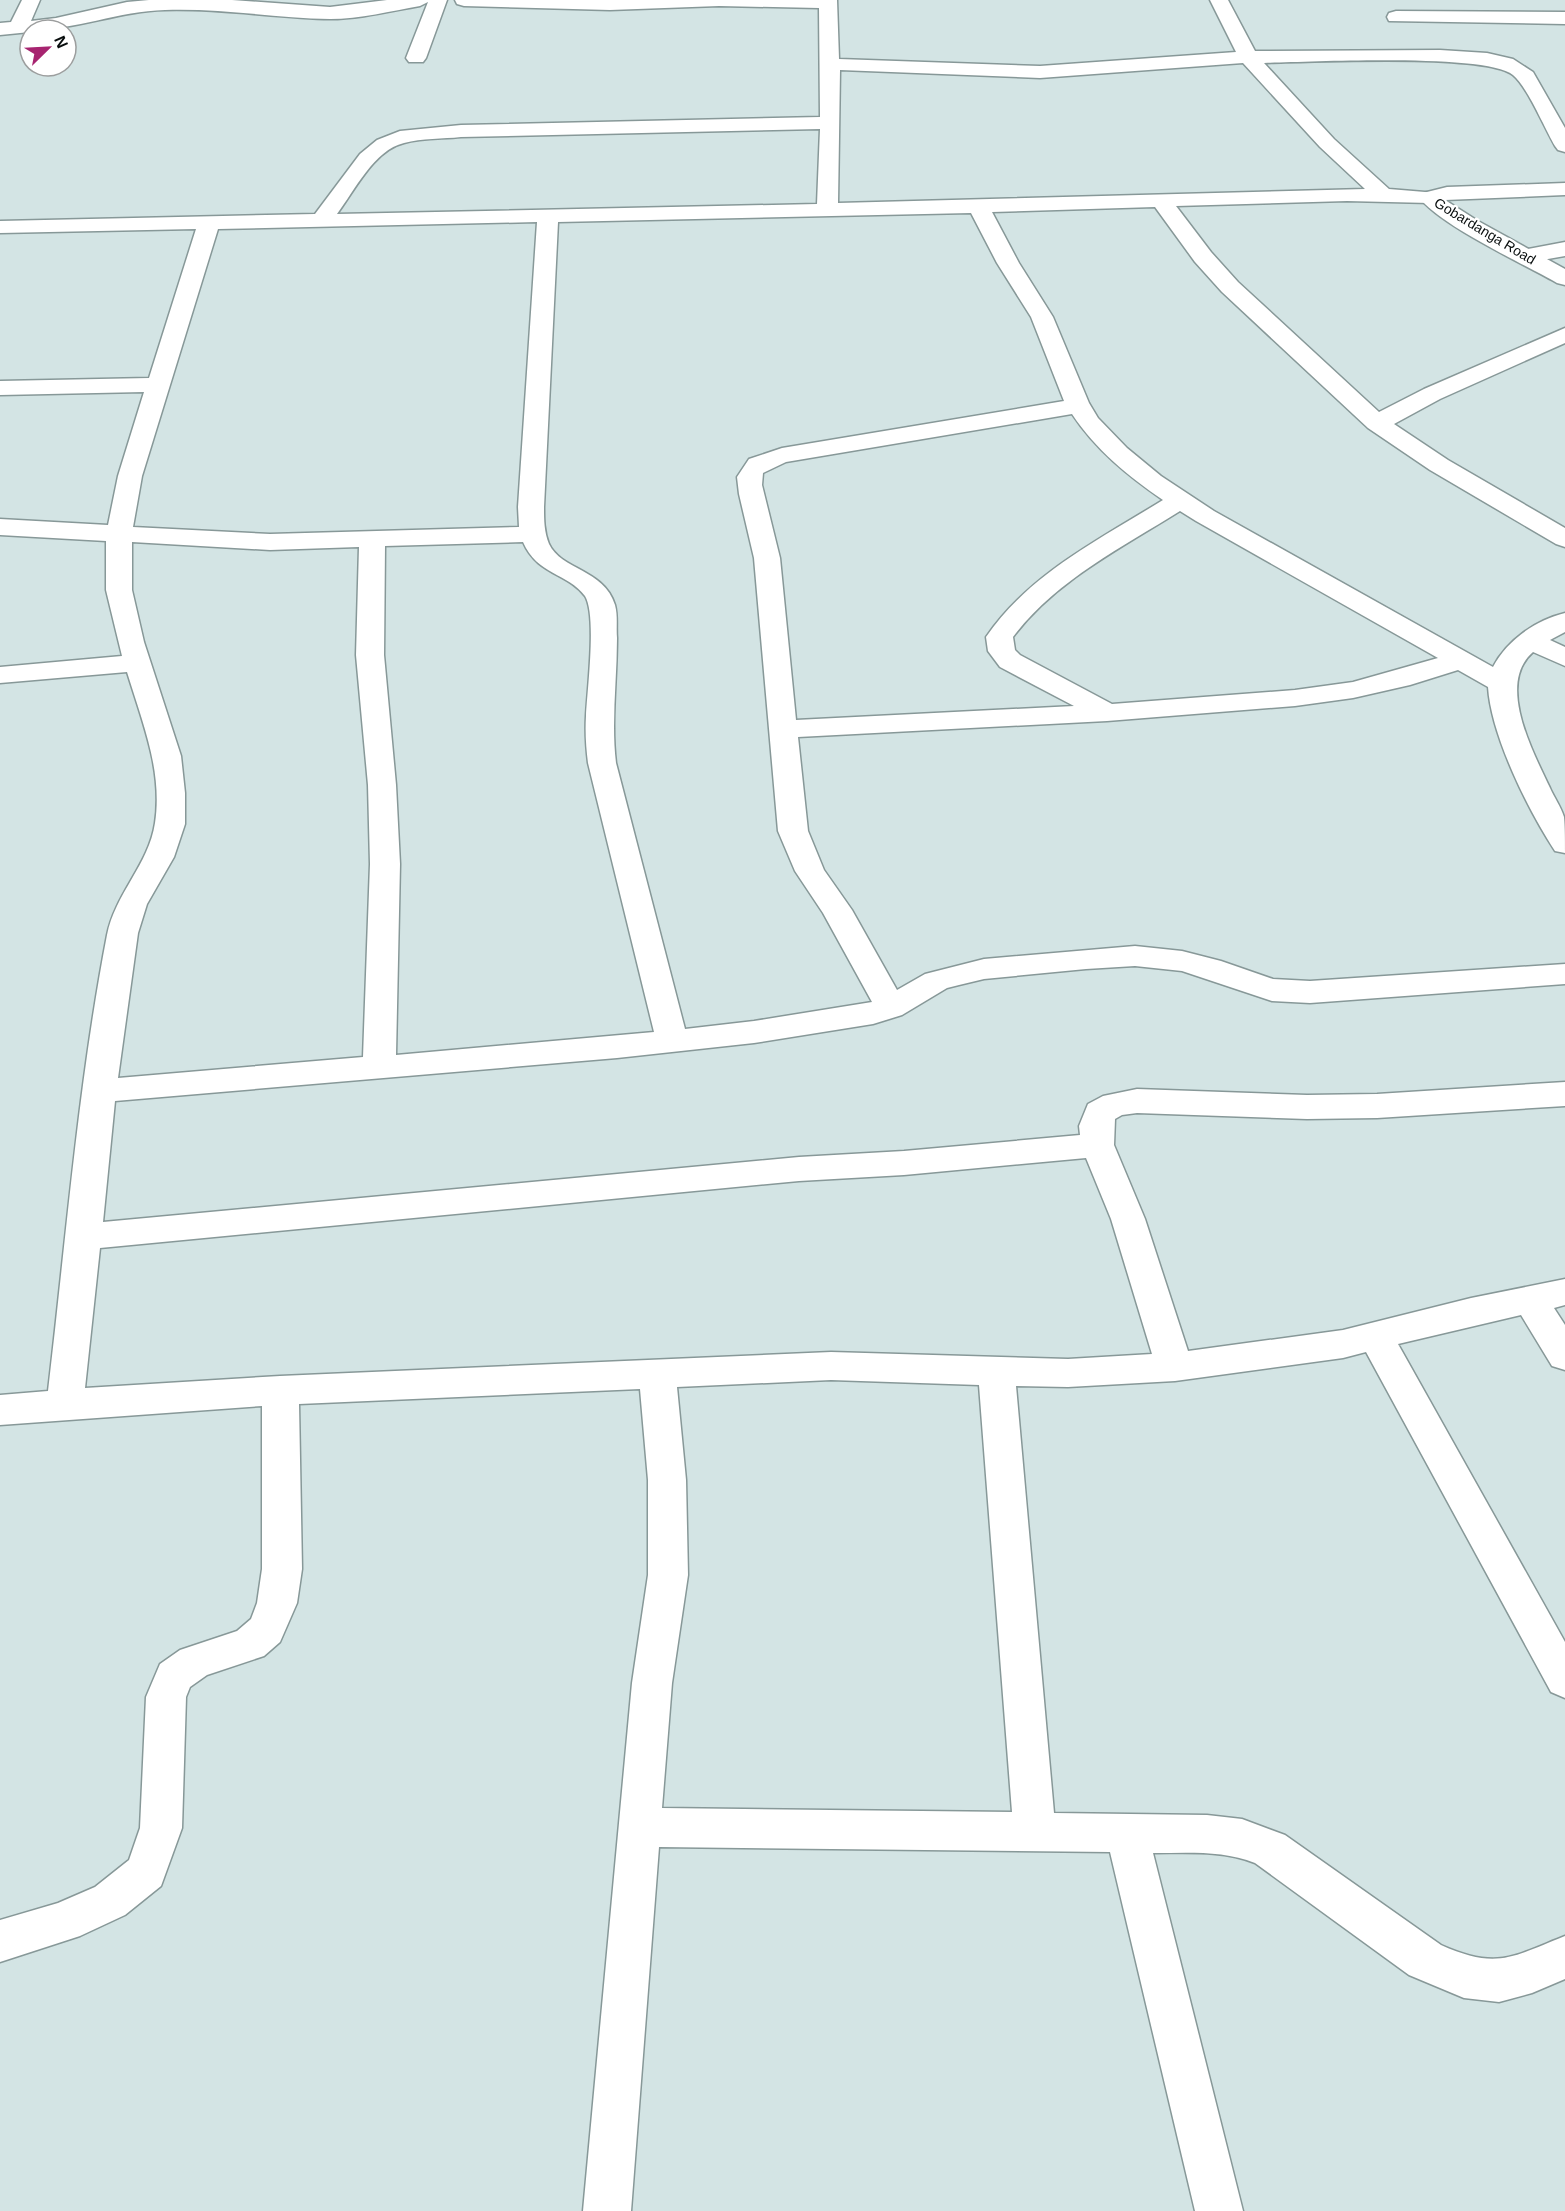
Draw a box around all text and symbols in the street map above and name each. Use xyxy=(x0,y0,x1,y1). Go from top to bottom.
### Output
north arrow xyxy=(18,18,78,78)
text: N xyxy=(51,33,71,51)
street label: Gobardanga Road xyxy=(1432,194,1538,268)

